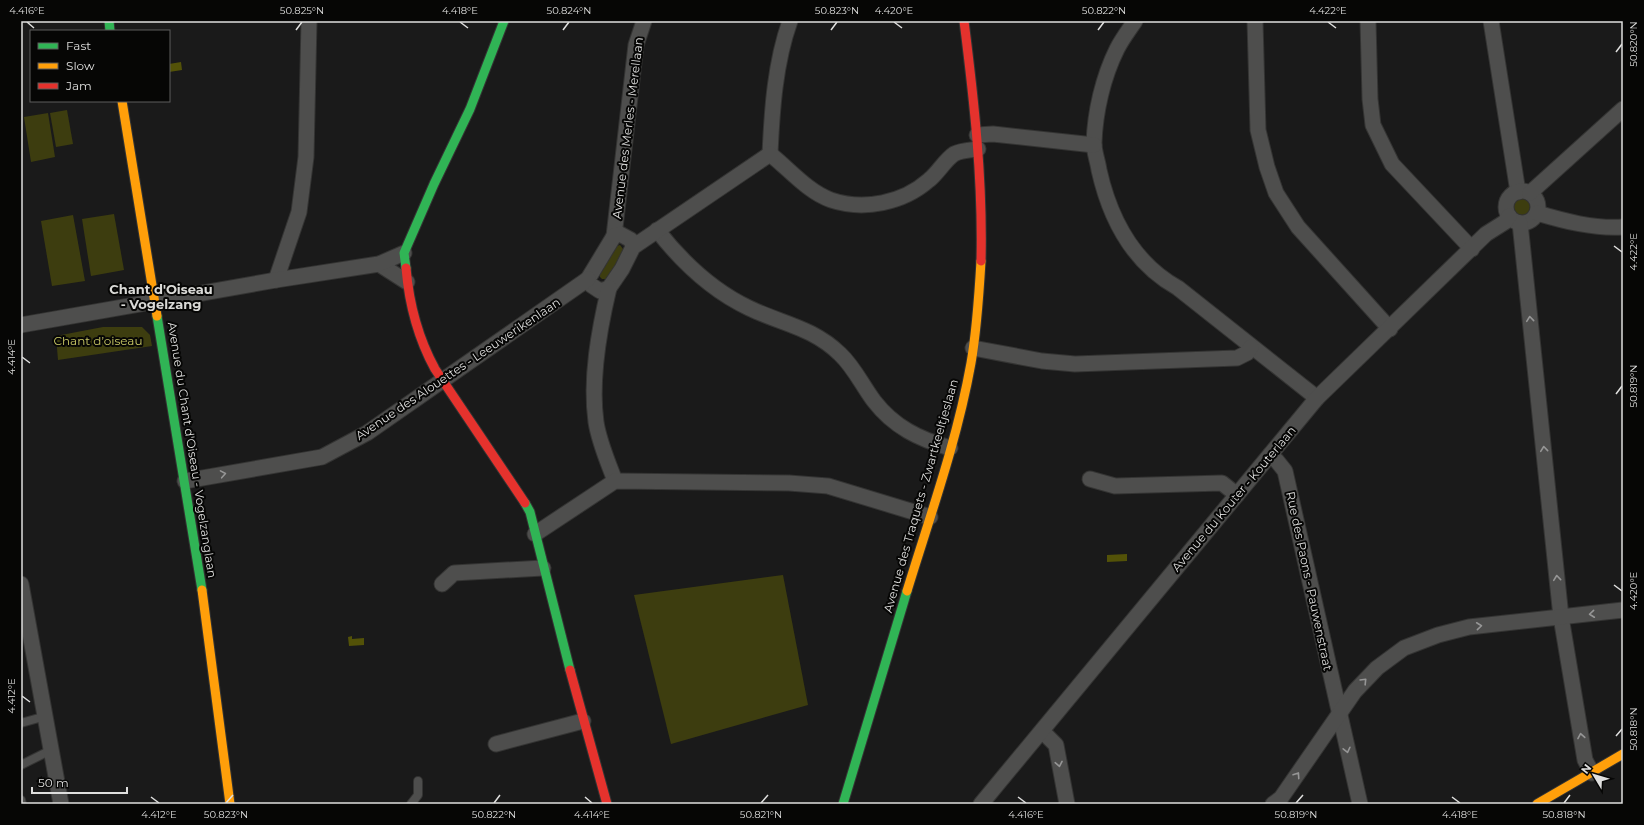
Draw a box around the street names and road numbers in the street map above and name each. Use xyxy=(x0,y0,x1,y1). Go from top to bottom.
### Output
street label: Avenue des Merles - Merellaan xyxy=(609,36,646,220)
street label: Avenue des Alouettes - Leeuwerikenlaan xyxy=(353,294,563,443)
street label: Avenue du Chant d'Oiseau - Vogelzanglaan xyxy=(165,321,220,579)
street label: Avenue des Traquets - Zwartkeeltjeslaan xyxy=(880,377,961,614)
street label: Avenue du Kouter - Kouterlaan xyxy=(1168,423,1299,574)
street label: Rue des Paons - Pauwenstraat xyxy=(1283,490,1336,672)

